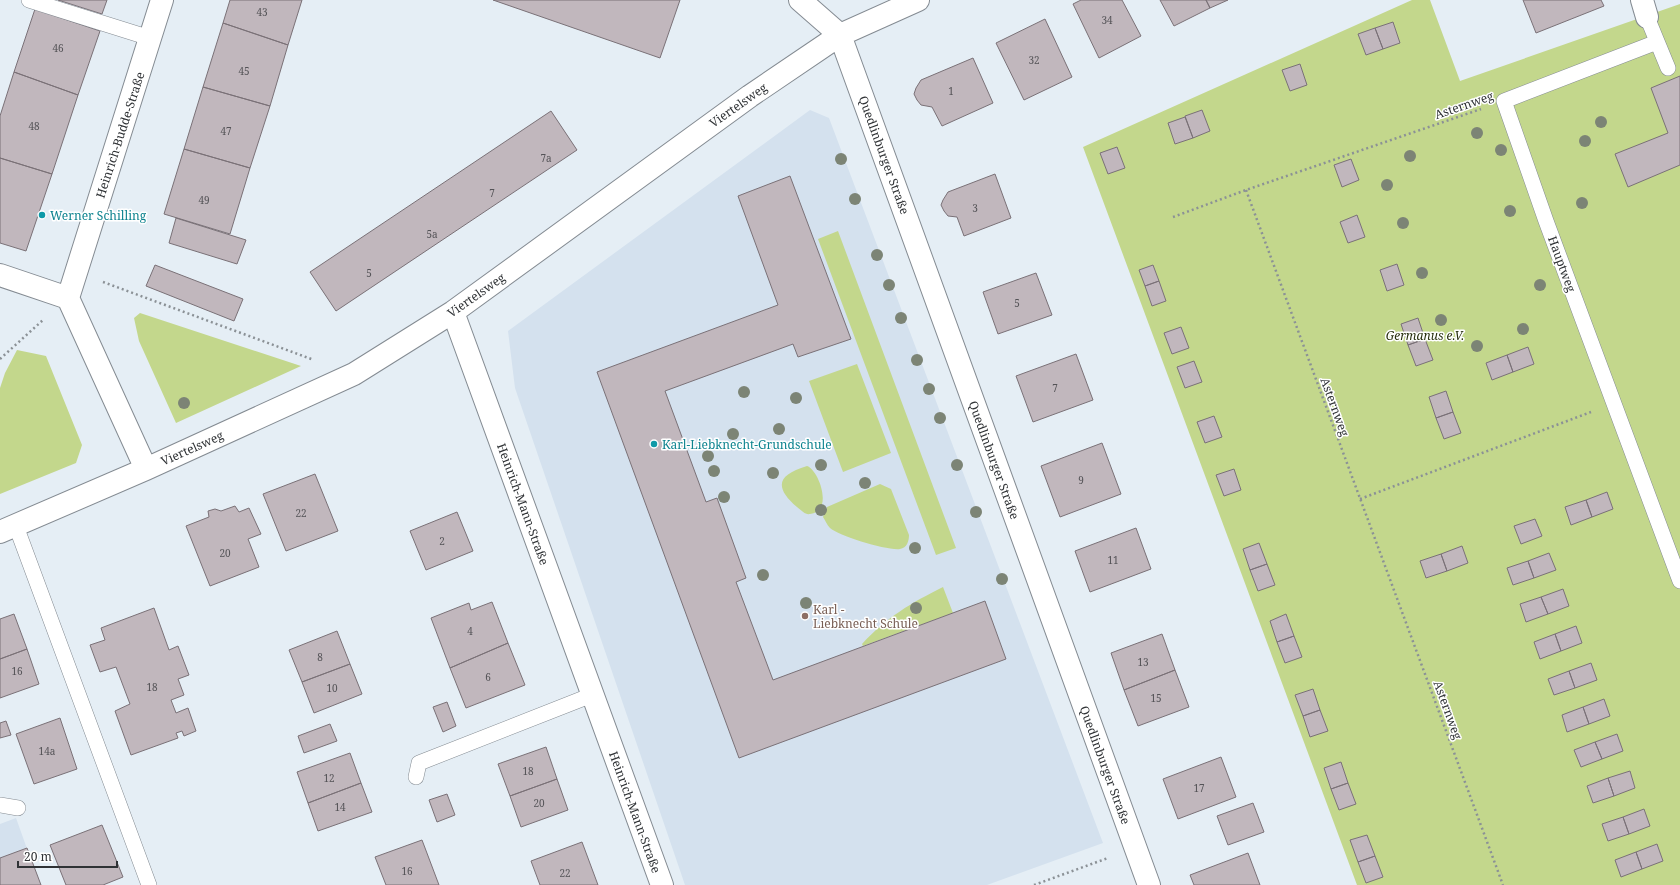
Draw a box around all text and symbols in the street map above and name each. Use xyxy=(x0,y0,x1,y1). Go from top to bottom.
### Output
house number: 43 xyxy=(256,5,268,19)
house number: 34 xyxy=(1101,13,1113,27)
house number: 46 xyxy=(52,41,64,55)
house number: 32 xyxy=(1028,53,1040,67)
house number: 45 xyxy=(238,64,250,78)
street label: Heinrich-Budde-Straße xyxy=(92,70,148,200)
street label: Viertelsweg xyxy=(706,79,771,131)
house number: 1 xyxy=(948,84,954,98)
street label: Asternweg xyxy=(1432,87,1496,123)
street label: Quedlinburger Straße xyxy=(855,93,913,217)
house number: 48 xyxy=(28,119,40,133)
house number: 47 xyxy=(220,124,232,138)
house number: 7a xyxy=(540,151,552,165)
house number: 7 xyxy=(489,186,495,200)
house number: 49 xyxy=(198,193,210,207)
house number: 3 xyxy=(972,201,978,215)
place label: Werner Schilling xyxy=(50,207,147,224)
marker: Werner Schilling xyxy=(37,210,47,220)
house number: 5a xyxy=(426,227,438,241)
street label: Hauptweg xyxy=(1544,234,1580,295)
house number: 5 xyxy=(366,266,372,280)
street label: Viertelsweg xyxy=(444,269,509,321)
house number: 5 xyxy=(1014,296,1020,310)
park label: Germanus e.V. xyxy=(1386,327,1464,344)
street label: Asternweg xyxy=(1317,375,1354,439)
house number: 7 xyxy=(1052,381,1058,395)
street label: Quedlinburger Straße xyxy=(965,398,1023,522)
street label: Viertelsweg xyxy=(158,426,227,469)
place label: Karl-Liebknecht-Grundschule xyxy=(662,436,832,453)
marker: Karl-Liebknecht-Grundschule xyxy=(649,439,659,449)
street label: Heinrich-Mann-Straße xyxy=(493,441,553,567)
house number: 9 xyxy=(1078,473,1084,487)
house number: 22 xyxy=(295,506,307,520)
house number: 2 xyxy=(439,534,445,548)
house number: 20 xyxy=(219,546,231,560)
house number: 11 xyxy=(1107,553,1119,567)
place label: Karl - Liebknecht Schule xyxy=(813,601,918,632)
marker: Karl - Liebknecht Schule xyxy=(800,611,810,621)
house number: 4 xyxy=(467,624,473,638)
house number: 8 xyxy=(317,650,323,664)
house number: 13 xyxy=(1137,655,1149,669)
house number: 16 xyxy=(11,664,23,678)
house number: 6 xyxy=(485,670,491,684)
street label: Asternweg xyxy=(1430,678,1467,742)
house number: 18 xyxy=(146,680,158,694)
house number: 10 xyxy=(326,681,338,695)
house number: 15 xyxy=(1150,691,1162,705)
street label: Quedlinburger Straße xyxy=(1076,703,1134,827)
house number: 14a xyxy=(39,744,56,758)
street label: Heinrich-Mann-Straße xyxy=(605,749,665,875)
house number: 18 xyxy=(522,764,534,778)
house number: 12 xyxy=(323,771,335,785)
house number: 17 xyxy=(1193,781,1205,795)
house number: 20 xyxy=(533,796,545,810)
house number: 14 xyxy=(334,800,346,814)
scale bar xyxy=(18,843,117,869)
text: 20 m xyxy=(24,848,52,865)
house number: 16 xyxy=(401,864,413,878)
house number: 22 xyxy=(559,866,571,880)

